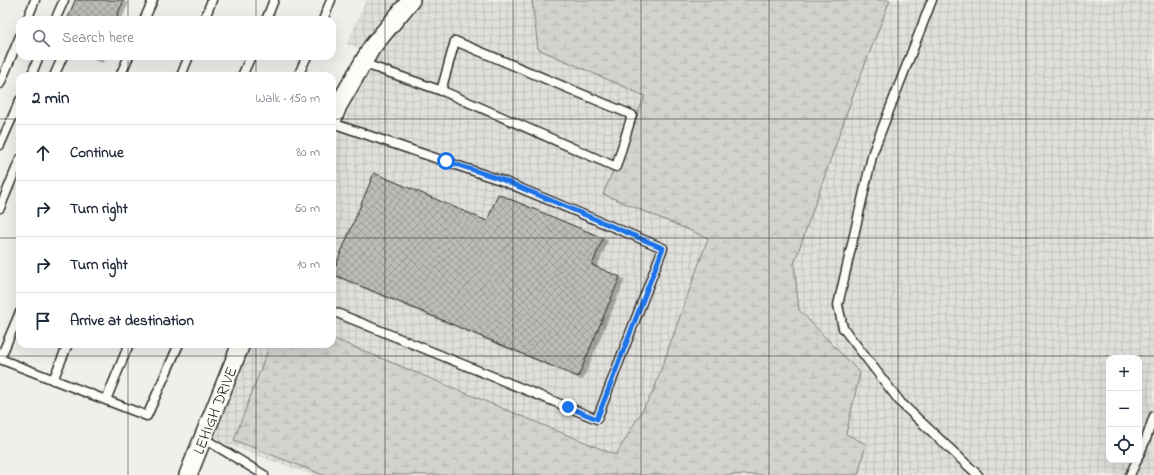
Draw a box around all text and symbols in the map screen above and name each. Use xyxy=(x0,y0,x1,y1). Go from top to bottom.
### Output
search box xyxy=(16,16,336,60)
icon: search xyxy=(30,27,52,49)
text: Search here xyxy=(62,27,134,49)
text: 2 min xyxy=(32,86,69,111)
text: Walk · 150 m xyxy=(255,89,320,108)
icon: ahead xyxy=(32,142,54,164)
text: Continue xyxy=(70,142,124,164)
text: 80 m xyxy=(296,143,320,162)
route start xyxy=(437,152,455,170)
icon: right xyxy=(32,198,54,220)
text: Turn right xyxy=(70,198,128,220)
text: 60 m xyxy=(295,199,320,218)
icon: right xyxy=(32,254,54,276)
text: Turn right xyxy=(70,254,128,276)
text: 10 m xyxy=(297,255,320,274)
icon: arrive xyxy=(32,310,54,332)
text: Arrive at destination xyxy=(70,310,194,332)
map controls xyxy=(1106,355,1142,463)
button: + xyxy=(1106,355,1142,391)
street label: LEHIGH DRIVE xyxy=(187,363,244,458)
button: − xyxy=(1106,391,1142,427)
route end xyxy=(559,398,577,416)
button: locate xyxy=(1106,427,1142,463)

